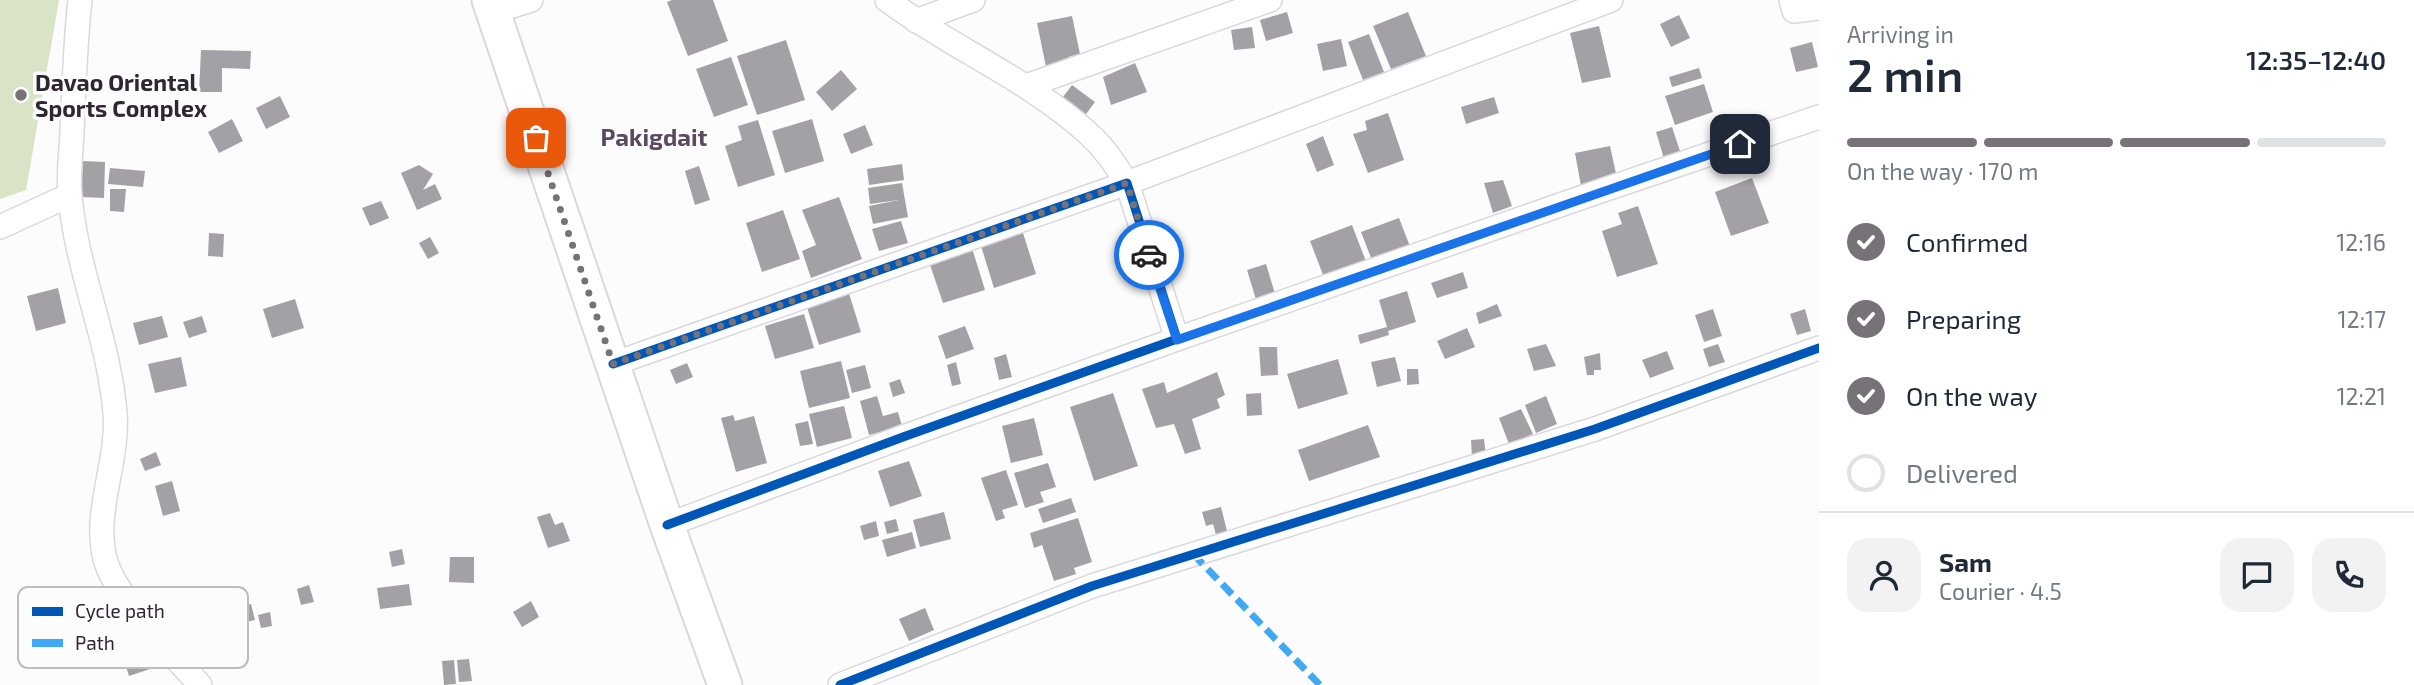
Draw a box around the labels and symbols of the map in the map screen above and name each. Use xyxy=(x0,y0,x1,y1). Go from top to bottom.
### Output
place label: Davao Oriental Sports Complex xyxy=(35,68,207,122)
marker: Davao Oriental Sports Complex xyxy=(13,87,29,103)
pin xyxy=(506,108,566,168)
pin xyxy=(1710,114,1770,174)
district label: Pakigdait xyxy=(601,122,708,151)
courier xyxy=(1114,220,1184,290)
legend xyxy=(18,587,248,668)
text: Cycle path xyxy=(75,599,165,622)
text: Path xyxy=(75,631,115,654)

